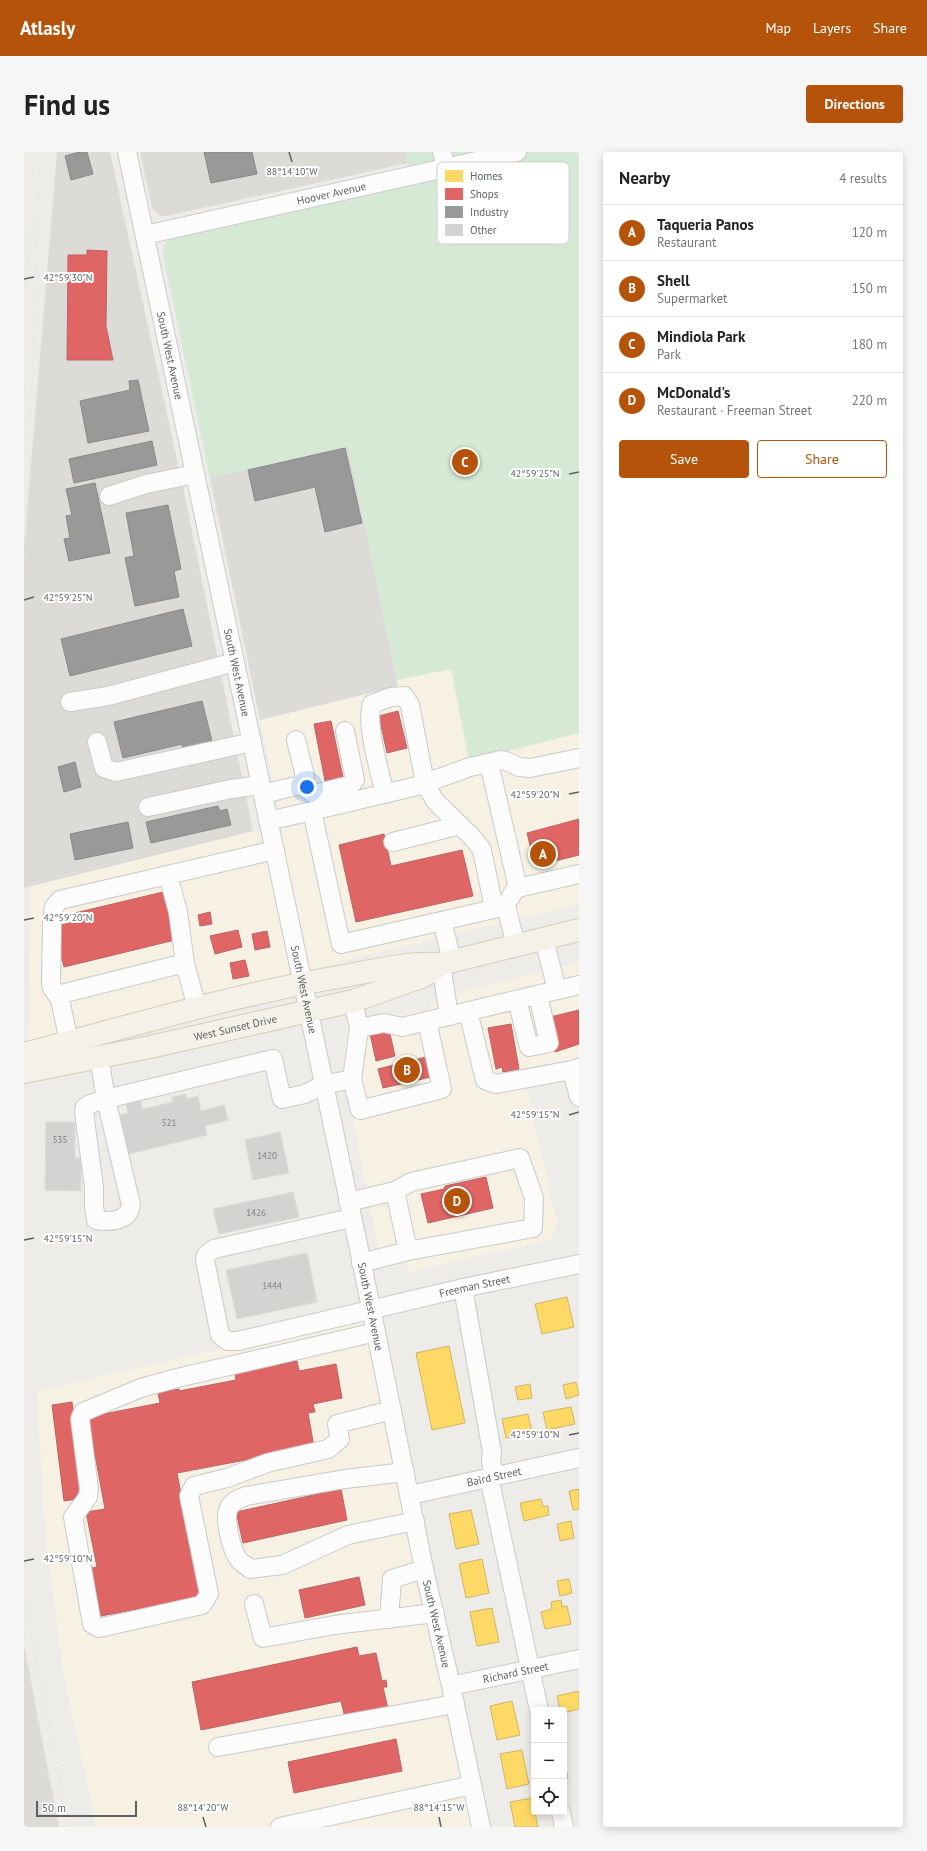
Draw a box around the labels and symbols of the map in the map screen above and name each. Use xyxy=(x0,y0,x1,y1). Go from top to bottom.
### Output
legend xyxy=(437,162,569,244)
text: 88°14'10"W xyxy=(266,165,318,178)
text: Homes xyxy=(470,169,503,183)
street label: Hoover Avenue xyxy=(295,179,368,208)
text: Shops xyxy=(470,187,499,201)
text: Industry xyxy=(470,205,509,219)
text: Other xyxy=(470,223,497,237)
text: 42°59'30"N xyxy=(43,271,93,284)
street label: South West Avenue xyxy=(154,310,186,401)
pin: C xyxy=(452,447,478,477)
text: 42°59'25"N xyxy=(510,467,560,480)
text: 42°59'25"N xyxy=(43,591,93,604)
street label: South West Avenue xyxy=(221,627,253,718)
your location xyxy=(297,777,317,797)
text: 42°59'20"N xyxy=(510,788,560,801)
pin: A xyxy=(530,839,556,869)
text: 42°59'20"N xyxy=(43,911,93,924)
street label: South West Avenue xyxy=(288,944,320,1035)
street label: West Sunset Drive xyxy=(192,1011,279,1044)
pin: B xyxy=(394,1055,420,1085)
text: 42°59'15"N xyxy=(510,1108,560,1121)
house number: 521 xyxy=(162,1117,176,1128)
house number: 535 xyxy=(53,1134,67,1145)
house number: 1420 xyxy=(257,1150,277,1161)
pin: D xyxy=(444,1186,470,1216)
house number: 1426 xyxy=(246,1207,266,1218)
text: 42°59'15"N xyxy=(43,1232,93,1245)
street label: South West Avenue xyxy=(355,1261,387,1352)
street label: Freeman Street xyxy=(438,1271,511,1300)
house number: 1444 xyxy=(262,1280,282,1291)
text: 42°59'10"N xyxy=(510,1428,560,1441)
street label: Baird Street xyxy=(465,1464,523,1489)
text: 42°59'10"N xyxy=(43,1552,93,1565)
street label: South West Avenue xyxy=(420,1578,454,1669)
street label: Richard Street xyxy=(482,1659,550,1686)
scale bar xyxy=(36,1799,137,1818)
text: 88°14'20"W xyxy=(177,1801,229,1814)
text: 88°14'15"W xyxy=(413,1801,465,1814)

